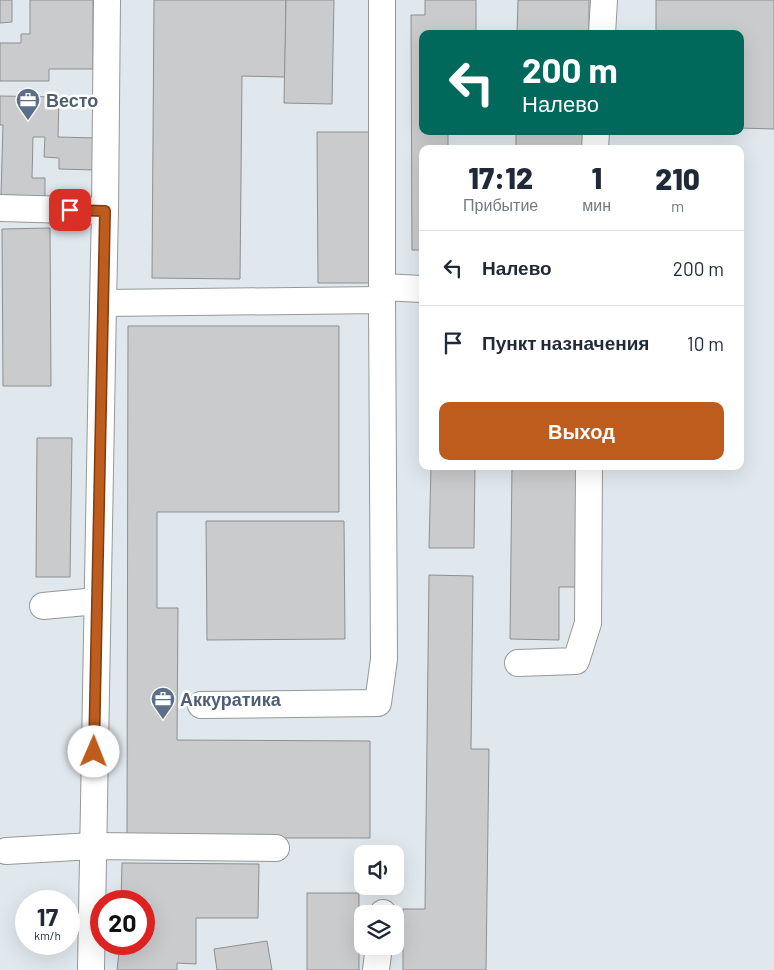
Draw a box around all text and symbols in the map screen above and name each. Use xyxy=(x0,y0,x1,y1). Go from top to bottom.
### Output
text: 200 m xyxy=(522,48,618,90)
icon: left xyxy=(439,50,504,115)
office icon: Весто xyxy=(15,87,41,121)
place label: Весто xyxy=(46,89,98,111)
text: Налево xyxy=(522,90,599,116)
text: 17:12 xyxy=(468,159,533,195)
text: 1 xyxy=(591,159,602,195)
text: 210 xyxy=(655,160,700,196)
pin xyxy=(49,189,91,231)
text: Прибытие xyxy=(463,195,538,214)
text: мин xyxy=(582,195,611,214)
icon: arrive xyxy=(56,196,84,224)
text: m xyxy=(671,196,684,215)
icon: left xyxy=(439,254,467,282)
text: Налево xyxy=(482,256,552,279)
text: 200 m xyxy=(673,257,724,280)
icon: arrive xyxy=(439,329,467,357)
text: Пункт назначения xyxy=(482,331,649,354)
text: 10 m xyxy=(687,332,724,355)
button: Выход xyxy=(439,402,724,460)
office icon: Аккуратика xyxy=(150,686,176,720)
place label: Аккуратика xyxy=(180,688,282,710)
position arrow xyxy=(67,725,119,777)
map controls xyxy=(354,845,404,955)
button: sound xyxy=(354,845,404,895)
speed limit sign: 20 xyxy=(90,890,155,955)
text: 17 xyxy=(37,901,58,931)
button: layers xyxy=(354,905,404,955)
text: km/h xyxy=(34,928,61,942)

